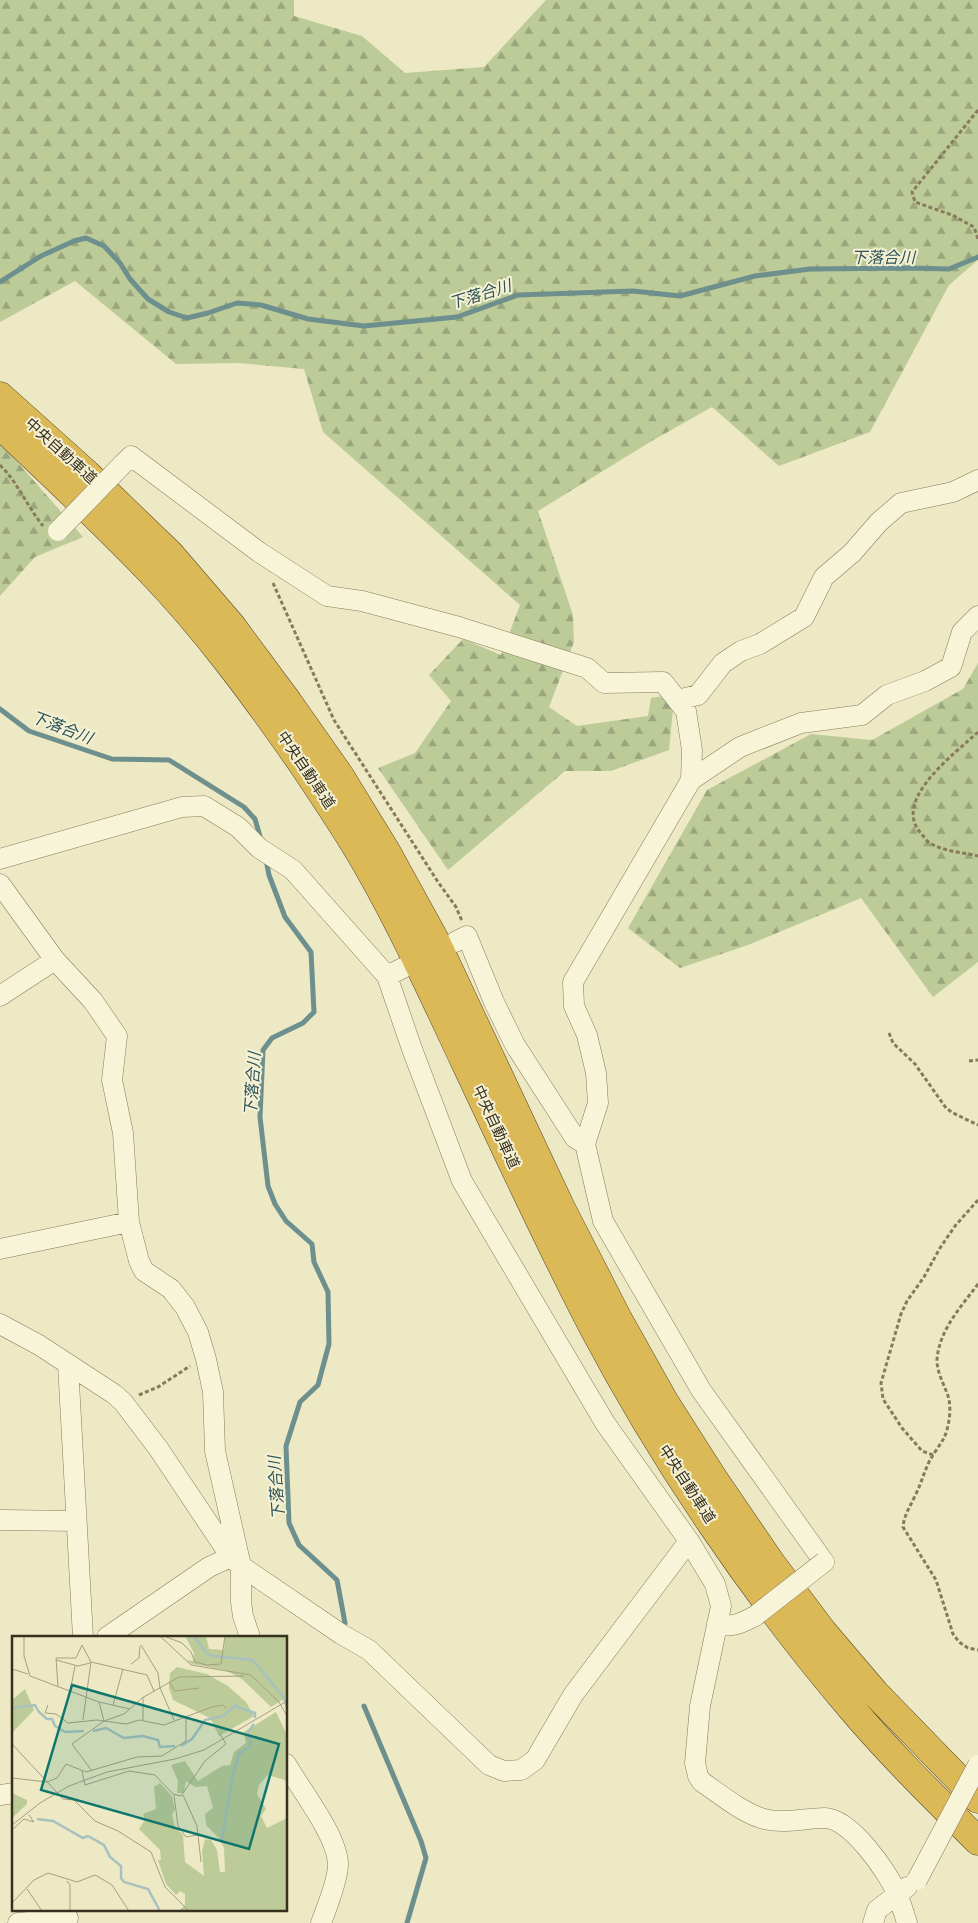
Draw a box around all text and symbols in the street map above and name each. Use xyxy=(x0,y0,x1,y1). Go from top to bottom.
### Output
water label: 下落合川 xyxy=(851,247,917,267)
water label: 下落合川 xyxy=(446,274,515,313)
street label: 中央自動車道 xyxy=(22,413,101,488)
water label: 下落合川 xyxy=(29,706,97,749)
street label: 中央自動車道 xyxy=(273,727,339,812)
water label: 下落合川 xyxy=(240,1049,264,1117)
street label: 中央自動車道 xyxy=(469,1082,524,1172)
street label: 中央自動車道 xyxy=(655,1441,720,1527)
water label: 下落合川 xyxy=(264,1453,288,1521)
inset map xyxy=(12,1636,288,1910)

